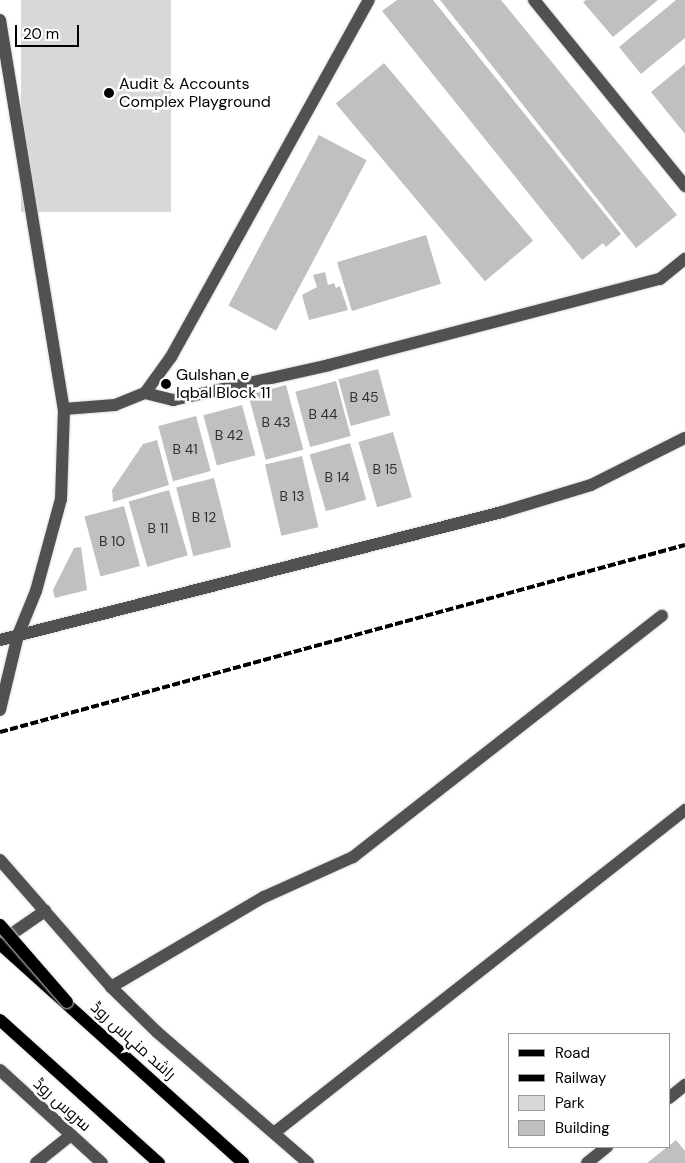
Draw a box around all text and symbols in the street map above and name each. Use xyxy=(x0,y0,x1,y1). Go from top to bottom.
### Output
scale bar xyxy=(18,15,81,47)
text: 20 m xyxy=(23,24,59,44)
place label: Audit & Accounts Complex Playground xyxy=(119,74,271,112)
marker: Audit & Accounts Complex Playground xyxy=(103,87,115,99)
place label: Gulshan e Iqbal Block 11 xyxy=(176,365,270,403)
marker: Gulshan e Iqbal Block 11 xyxy=(160,378,172,390)
house number: B 45 xyxy=(349,389,379,405)
house number: B 44 xyxy=(308,406,338,422)
house number: B 43 xyxy=(262,414,290,430)
house number: B 42 xyxy=(215,427,243,443)
house number: B 41 xyxy=(172,441,198,457)
house number: B 15 xyxy=(372,461,398,477)
house number: B 14 xyxy=(324,469,350,485)
house number: B 13 xyxy=(280,488,304,504)
house number: B 12 xyxy=(192,509,216,525)
house number: B 11 xyxy=(148,520,168,536)
house number: B 10 xyxy=(99,533,125,549)
street label: راشد منہاس روڈ xyxy=(87,998,179,1084)
legend xyxy=(508,1033,670,1148)
text: Road xyxy=(555,1043,590,1063)
text: Railway xyxy=(555,1068,606,1088)
street label: سروس روڈ xyxy=(29,1074,95,1136)
text: Park xyxy=(555,1093,585,1113)
text: Building xyxy=(555,1118,610,1138)

